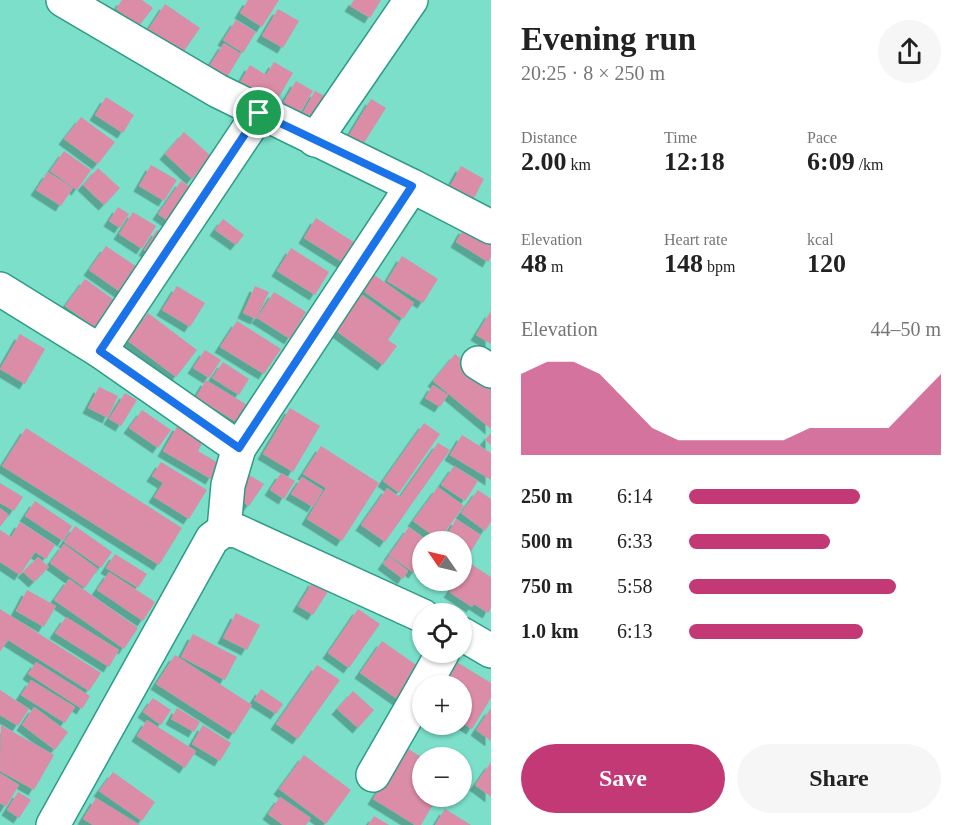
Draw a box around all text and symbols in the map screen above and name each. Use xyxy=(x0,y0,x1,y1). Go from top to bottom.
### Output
button: share xyxy=(878,20,941,83)
text: Evening run xyxy=(521,21,696,57)
text: 20:25 · 8 × 250 m xyxy=(521,62,665,84)
pin xyxy=(233,87,284,138)
icon: arrive xyxy=(242,96,275,129)
text: Distance xyxy=(521,129,577,146)
text: Time xyxy=(664,129,697,146)
text: Pace xyxy=(807,129,837,146)
text: 2.00 xyxy=(521,147,567,176)
text: 12:18 xyxy=(664,147,725,176)
text: 6:09 xyxy=(807,147,855,176)
text: km xyxy=(567,156,591,173)
text: /km xyxy=(855,156,884,173)
text: Elevation xyxy=(521,231,582,248)
text: Heart rate xyxy=(664,231,728,248)
text: kcal xyxy=(807,231,834,248)
text: 48 xyxy=(521,249,547,278)
text: 148 xyxy=(664,249,703,278)
text: 120 xyxy=(807,249,846,278)
text: m xyxy=(547,258,563,275)
text: bpm xyxy=(703,258,735,275)
text: Elevation xyxy=(521,318,598,340)
text: 44–50 m xyxy=(870,318,941,340)
text: 250 m xyxy=(521,485,573,507)
text: 6:14 xyxy=(617,485,653,507)
text: 500 m xyxy=(521,530,573,552)
text: 6:33 xyxy=(617,530,653,552)
north arrow xyxy=(412,531,472,591)
map controls xyxy=(412,531,472,807)
text: 750 m xyxy=(521,575,573,597)
text: 5:58 xyxy=(617,575,653,597)
button: locate xyxy=(412,603,472,663)
text: 1.0 km xyxy=(521,620,579,642)
text: 6:13 xyxy=(617,620,653,642)
button: + xyxy=(412,675,472,735)
button: Save xyxy=(521,744,725,813)
button: Share xyxy=(737,744,941,813)
button: − xyxy=(412,747,472,807)

